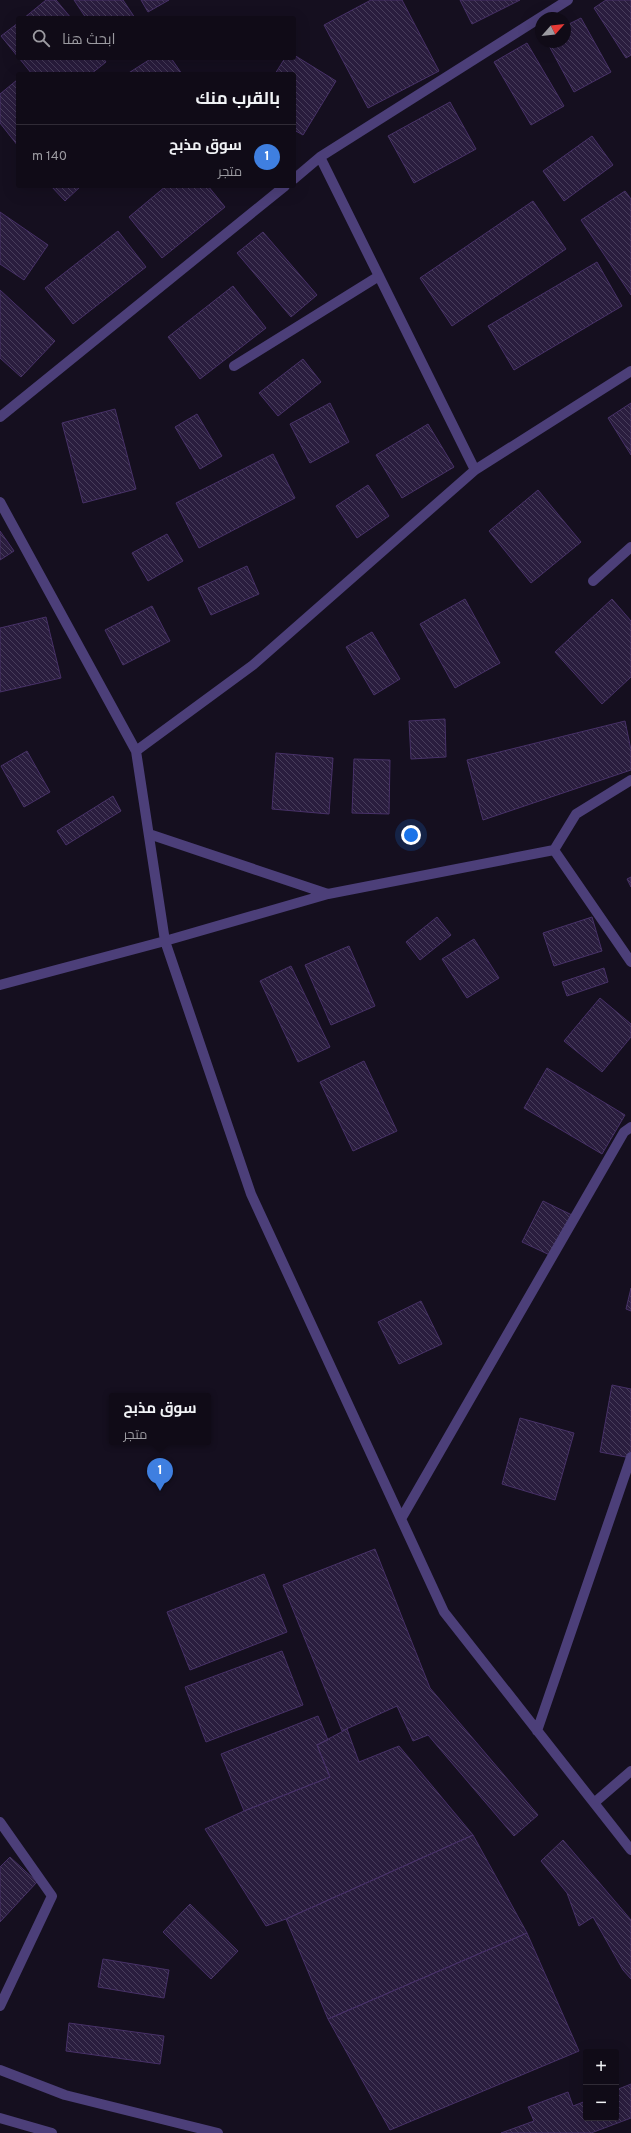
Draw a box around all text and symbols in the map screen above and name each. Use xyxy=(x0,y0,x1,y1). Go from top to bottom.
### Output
north arrow xyxy=(535,12,571,48)
search box xyxy=(16,16,296,60)
icon: search xyxy=(30,27,52,49)
text: ابحث هنا xyxy=(62,31,116,50)
text: بالقرب منك xyxy=(196,89,280,111)
text: سوق مذبح xyxy=(169,137,242,156)
text: 140 m xyxy=(32,149,67,165)
text: 1 xyxy=(264,149,270,165)
text: متجر xyxy=(218,165,242,181)
your location xyxy=(401,825,421,845)
popup xyxy=(109,1393,211,1445)
text: سوق مذبح xyxy=(123,1400,197,1419)
text: متجر xyxy=(123,1428,147,1444)
pin: 1 xyxy=(147,1458,173,1491)
map controls xyxy=(583,2049,619,2121)
button: + xyxy=(583,2049,619,2085)
button: − xyxy=(583,2085,619,2121)

